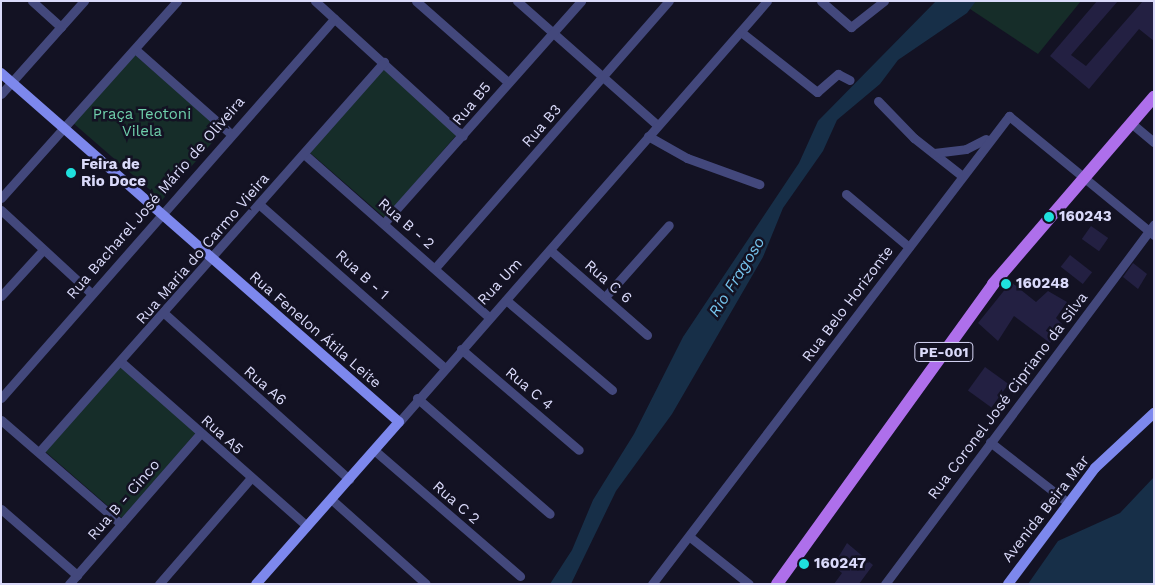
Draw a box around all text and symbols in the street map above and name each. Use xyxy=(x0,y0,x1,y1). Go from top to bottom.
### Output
street label: Rua B5 xyxy=(449,79,495,129)
street label: Rua Bacharel José Mário de Oliveira xyxy=(63,93,249,303)
street label: Rua B3 xyxy=(518,101,566,151)
park label: Praça Teotoni Vilela xyxy=(92,105,192,140)
place label: Feira de Rio Doce xyxy=(81,155,146,190)
marker: Feira de Rio Doce xyxy=(65,167,77,179)
street label: Rua Maria do Carmo Vieira xyxy=(132,169,274,329)
street label: Rua B - 2 xyxy=(374,195,438,253)
place label: 160243 xyxy=(1059,208,1112,226)
marker: 160243 xyxy=(1043,211,1055,223)
water label: Rio Fragoso xyxy=(705,234,769,320)
street label: Rua Belo Horizonte xyxy=(798,242,898,366)
street label: Rua B - 1 xyxy=(331,246,393,304)
street label: Rua Um xyxy=(474,255,526,309)
street label: Rua C 6 xyxy=(581,256,635,308)
street label: Rua Fenelon Átila Leite xyxy=(245,268,385,392)
place label: 160248 xyxy=(1016,275,1069,293)
marker: 160248 xyxy=(1000,278,1012,290)
street label: Rua Coronel José Cipriano da Silva xyxy=(924,288,1092,504)
road number: PE-001 xyxy=(914,341,974,364)
street label: Rua A6 xyxy=(240,362,290,410)
street label: Rua C 4 xyxy=(501,364,557,414)
street label: Rua A5 xyxy=(197,411,247,459)
street label: Avenida Beira Mar xyxy=(998,452,1094,566)
street label: Rua B - Cinco xyxy=(84,456,164,544)
street label: Rua C 2 xyxy=(429,478,483,528)
place label: 160247 xyxy=(814,555,866,573)
marker: 160247 xyxy=(798,558,810,570)

